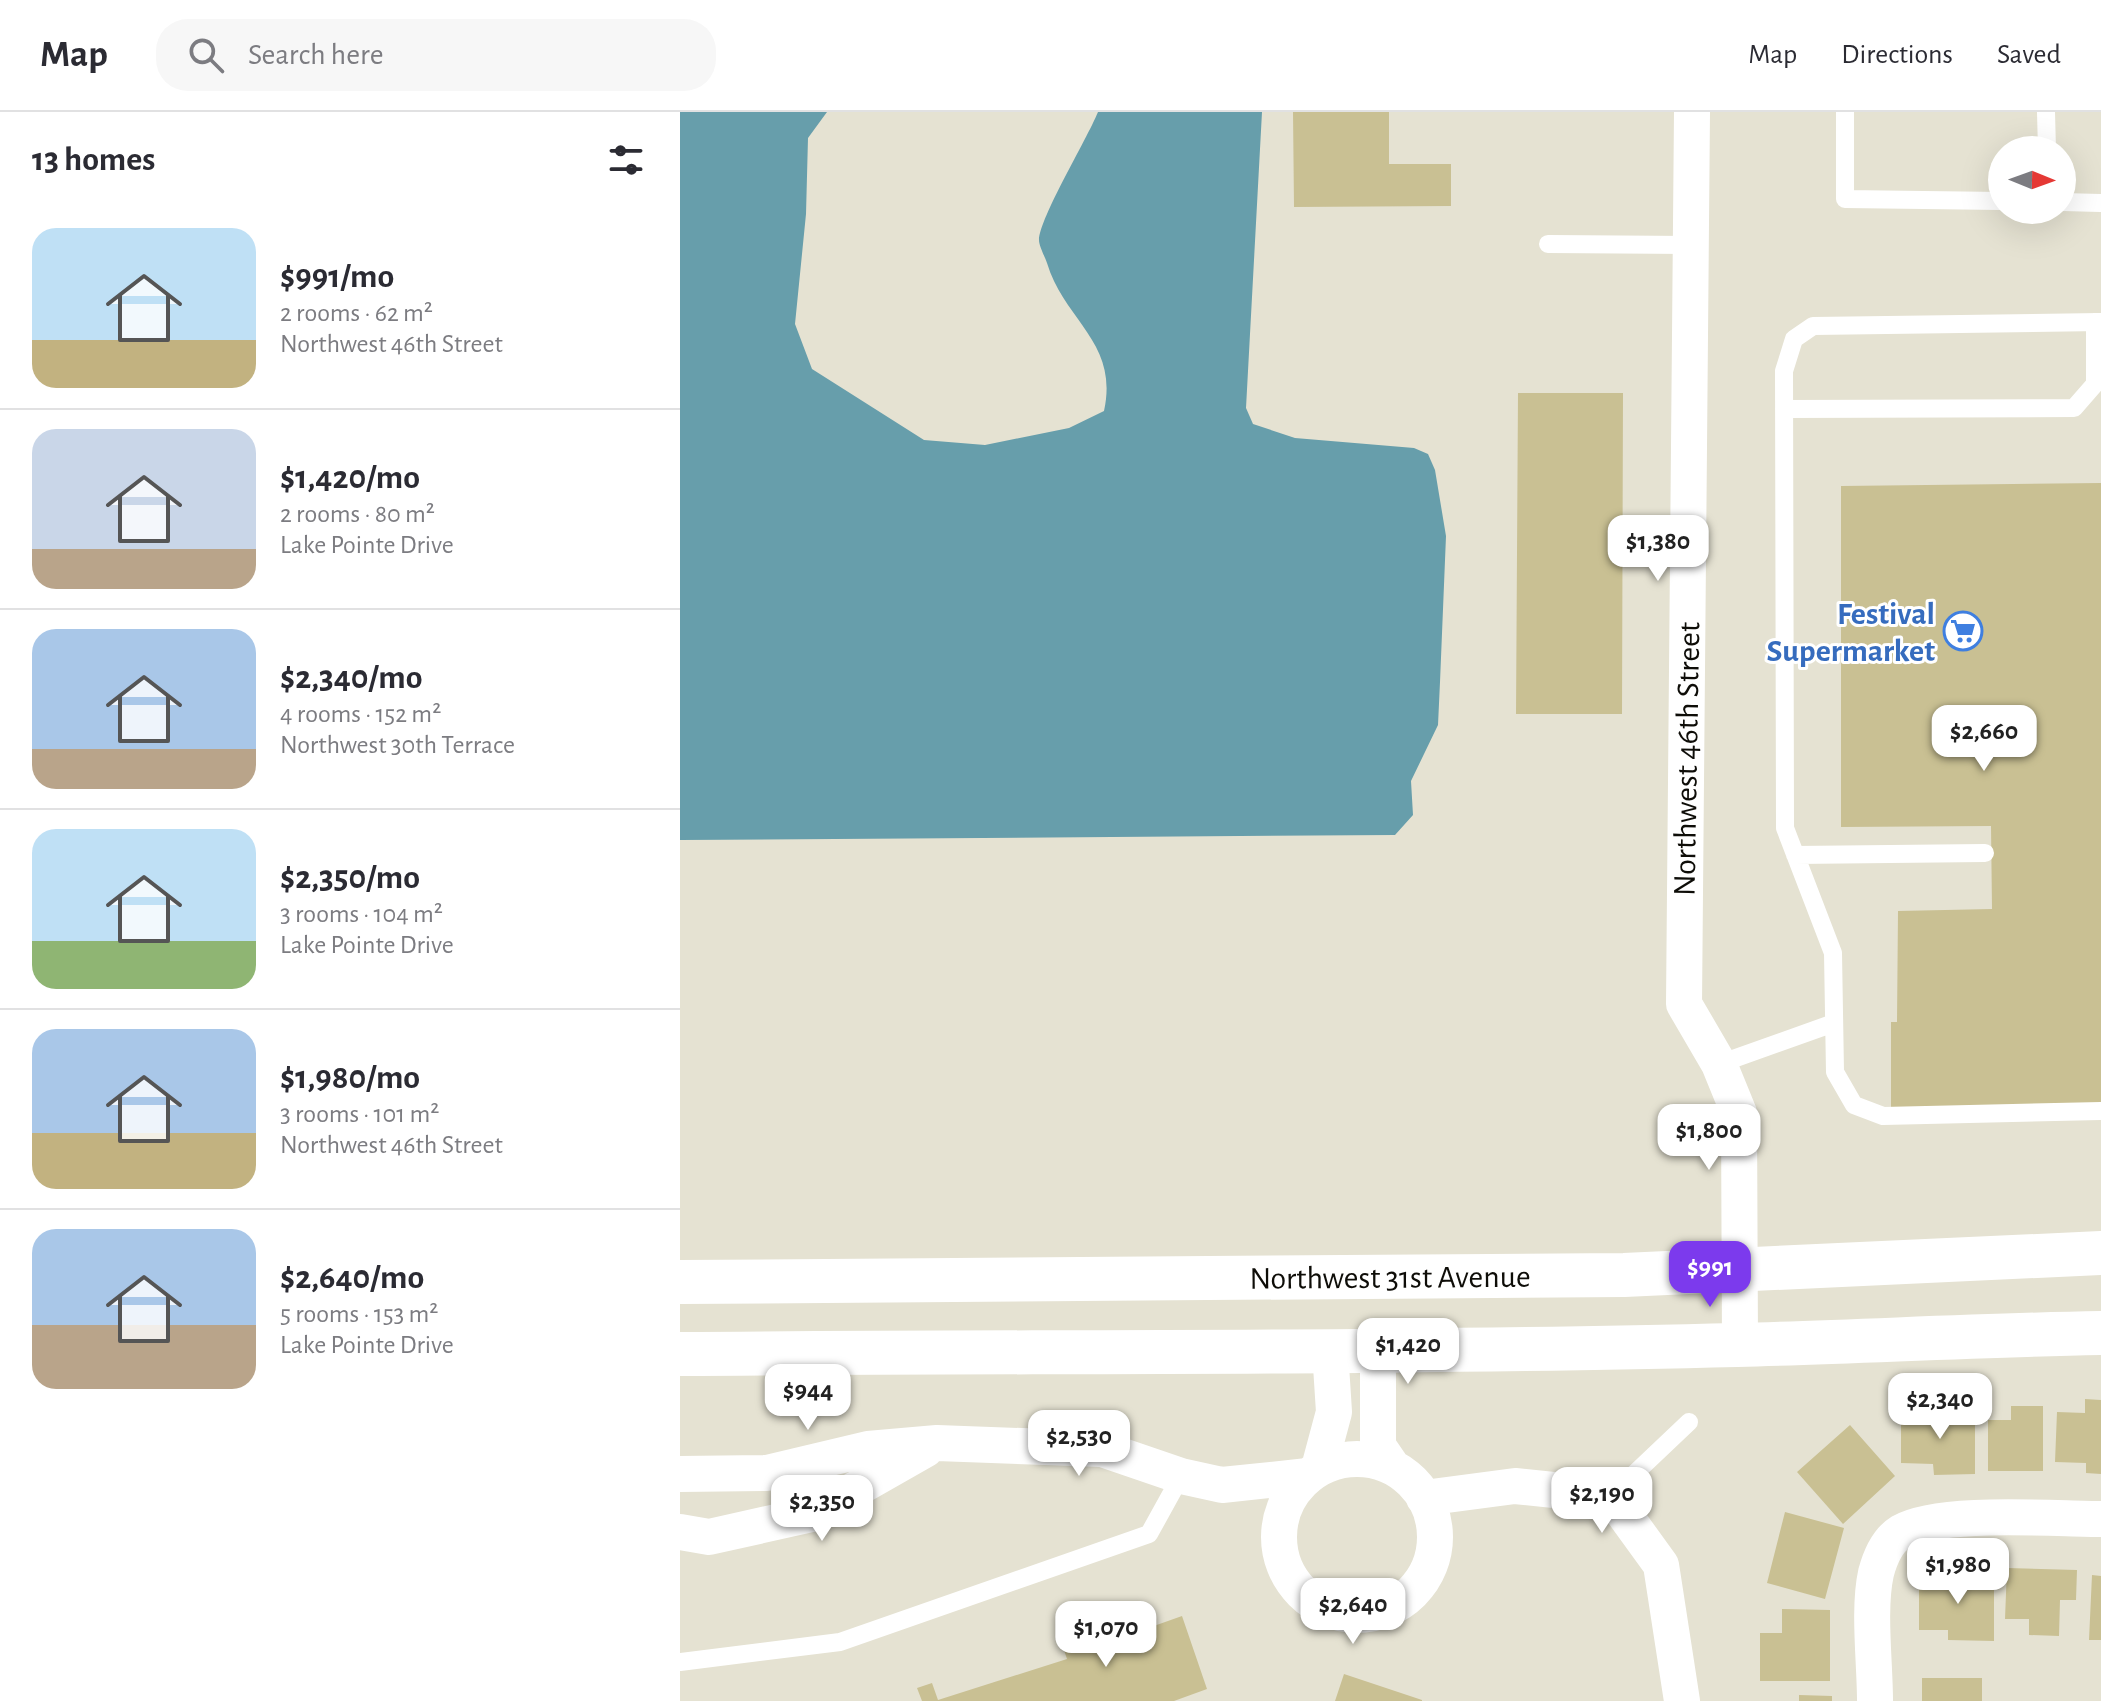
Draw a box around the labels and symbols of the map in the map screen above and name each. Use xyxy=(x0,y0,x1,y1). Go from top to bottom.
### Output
north arrow xyxy=(1988,136,2076,224)
pin: $1,380 xyxy=(1593,515,1723,583)
place label: Festival Supermarket xyxy=(1766,598,1935,667)
supermarket icon: Festival Supermarket xyxy=(1942,610,1984,652)
street label: Northwest 46th Street xyxy=(1669,622,1705,896)
pin: $2,660 xyxy=(1919,705,2049,773)
pin: $1,800 xyxy=(1644,1104,1774,1172)
pin: $991 xyxy=(1663,1241,1757,1309)
street label: Northwest 31st Avenue xyxy=(1249,1261,1531,1295)
pin: $1,420 xyxy=(1343,1318,1473,1386)
pin: $944 xyxy=(761,1364,855,1432)
pin: $2,340 xyxy=(1875,1373,2005,1441)
pin: $2,530 xyxy=(1014,1410,1144,1478)
pin: $2,190 xyxy=(1537,1467,1667,1535)
pin: $2,350 xyxy=(757,1475,887,1543)
pin: $1,980 xyxy=(1893,1538,2023,1606)
pin: $2,640 xyxy=(1288,1578,1418,1646)
pin: $1,070 xyxy=(1041,1601,1171,1669)

